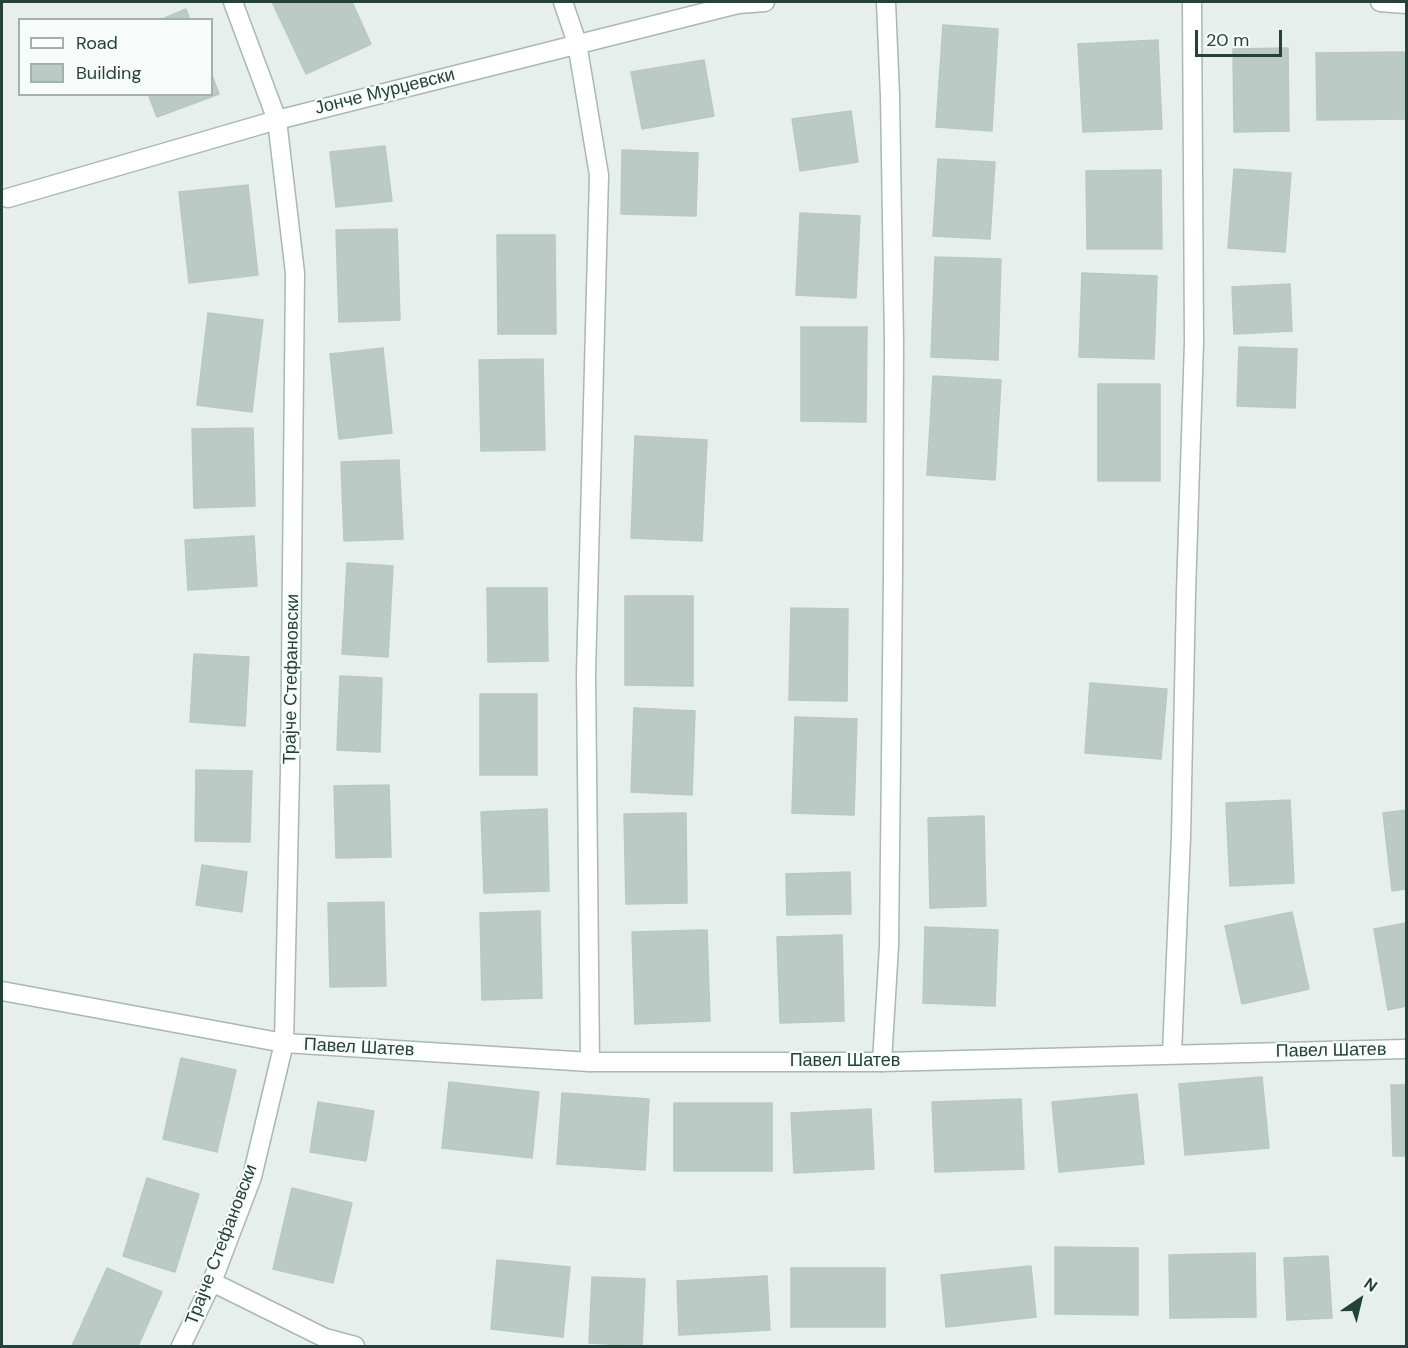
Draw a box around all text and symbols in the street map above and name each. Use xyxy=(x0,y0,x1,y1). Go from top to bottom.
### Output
legend xyxy=(18,18,213,96)
scale bar xyxy=(1198,18,1285,56)
text: 20 m xyxy=(1206,28,1249,52)
text: Road xyxy=(76,31,118,55)
text: Building xyxy=(76,61,141,85)
street label: Јонче Мурџевски xyxy=(313,64,457,120)
street label: Трајче Стефановски xyxy=(280,594,304,764)
street label: Павел Шатев xyxy=(303,1034,415,1062)
street label: Павел Шатев xyxy=(1275,1039,1387,1063)
street label: Павел Шатев xyxy=(790,1050,900,1072)
street label: Трајче Стефановски xyxy=(181,1162,263,1328)
north arrow xyxy=(1330,1270,1390,1330)
text: N xyxy=(1360,1273,1381,1297)

